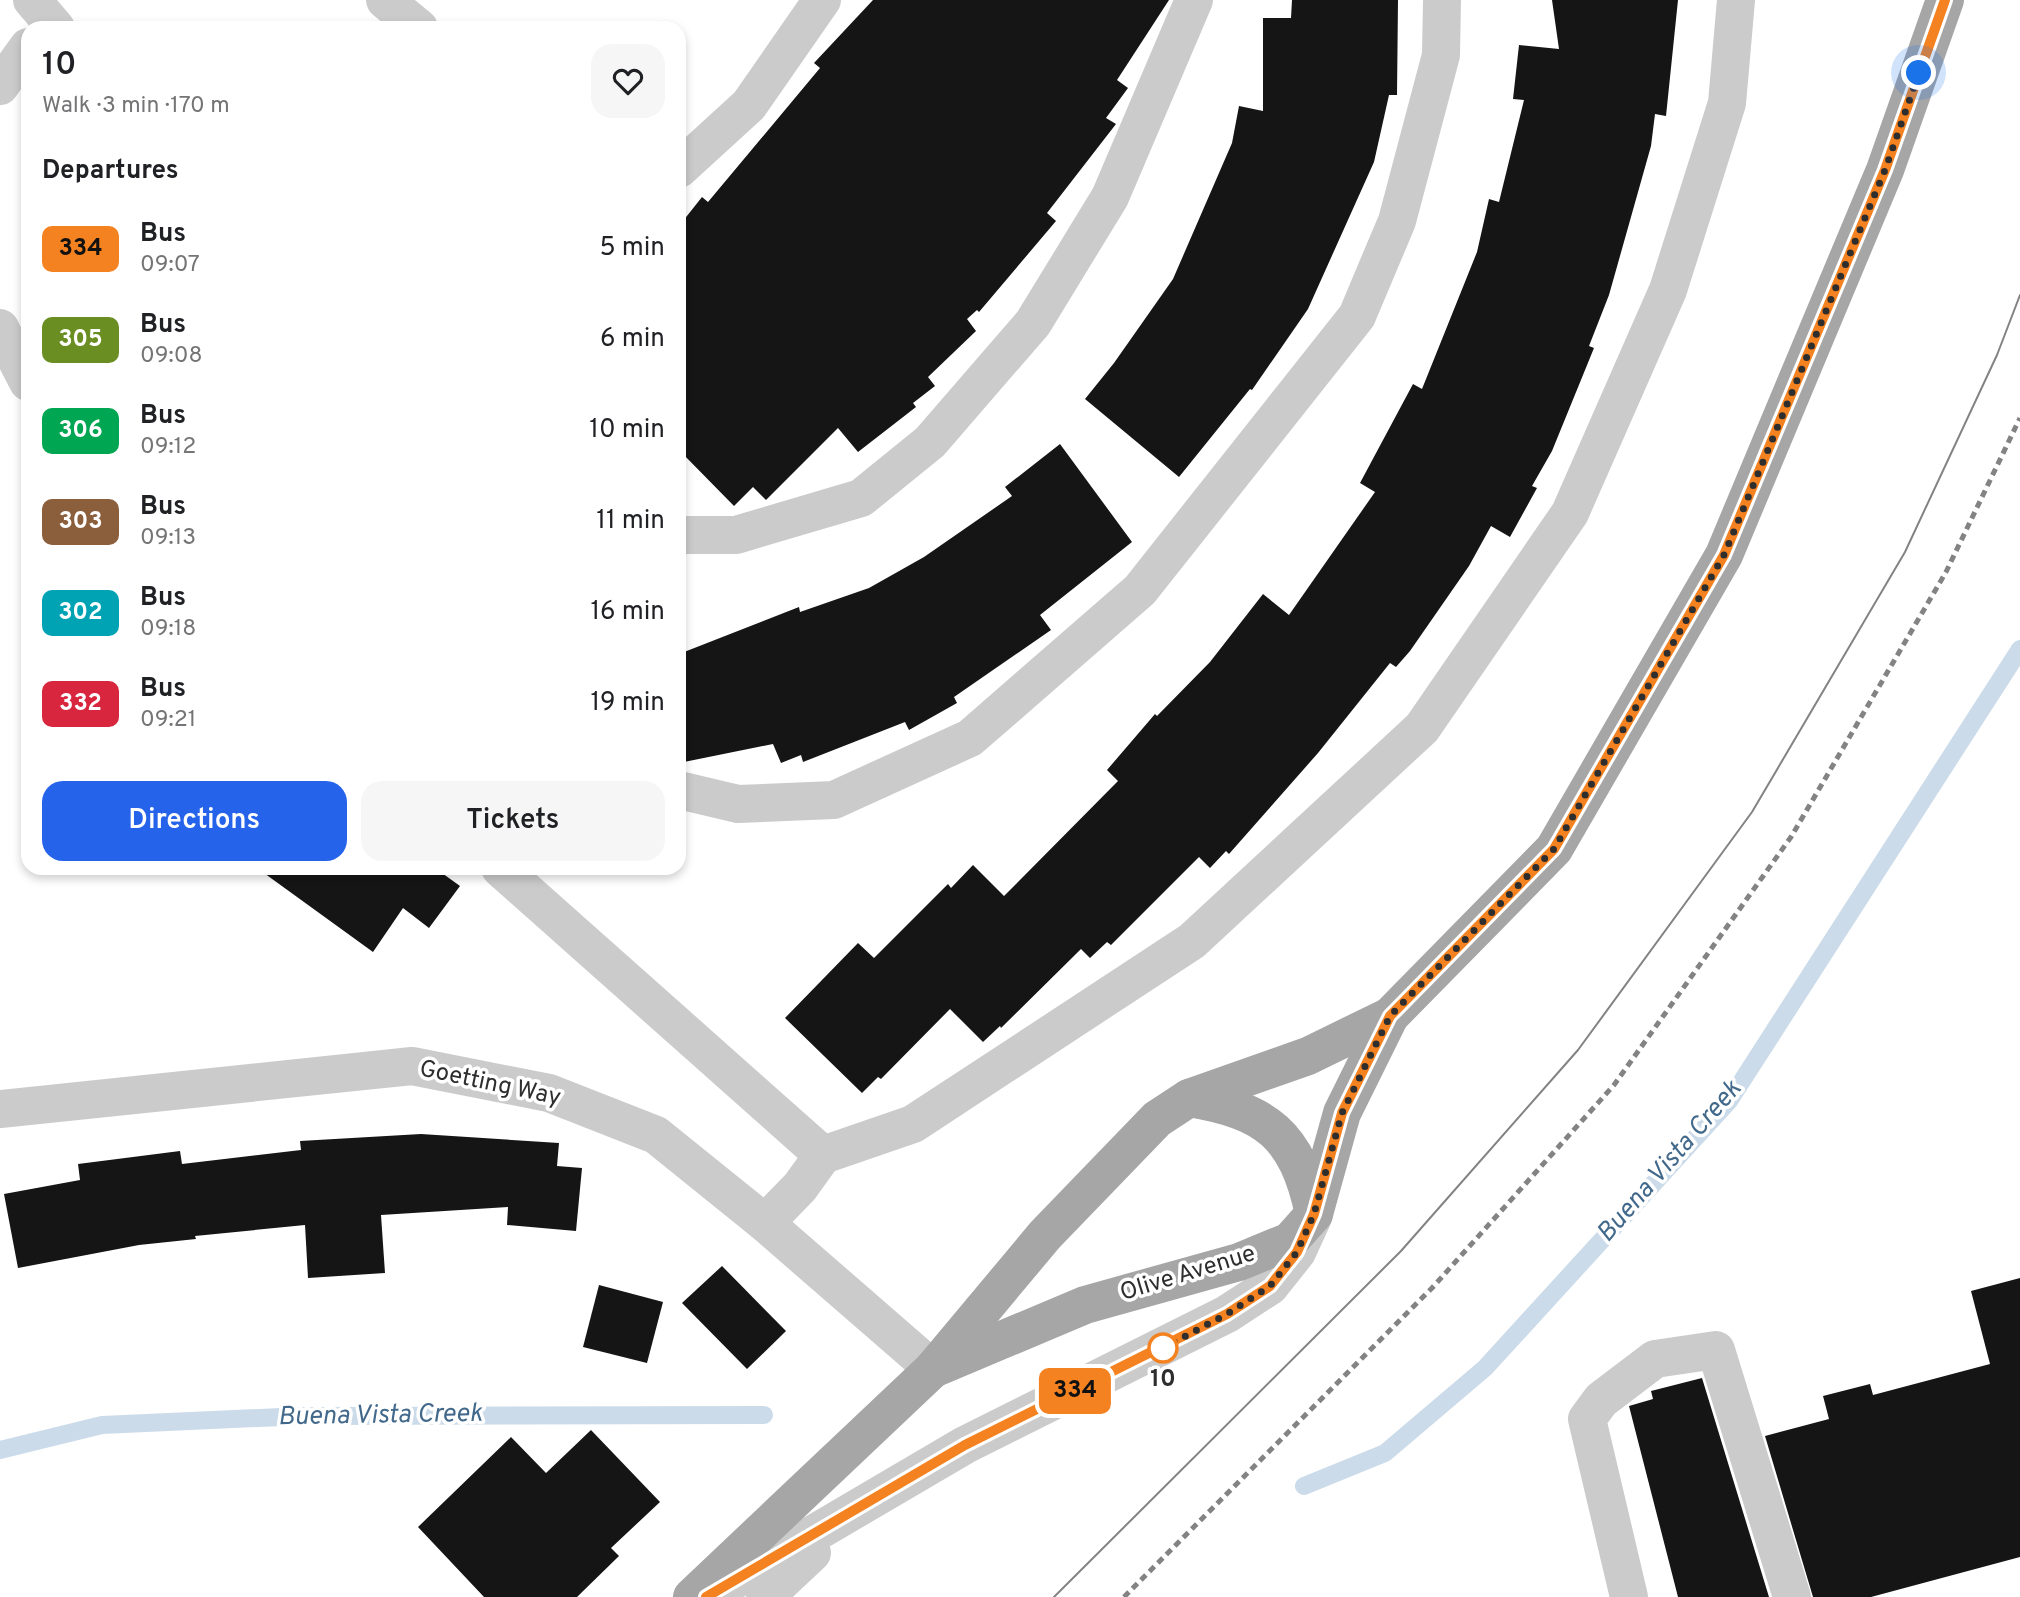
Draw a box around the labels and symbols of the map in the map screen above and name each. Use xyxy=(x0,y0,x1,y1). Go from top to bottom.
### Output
your location xyxy=(1901,55,1936,90)
street label: Goetting Way xyxy=(417,1054,563,1114)
water label: Buena Vista Creek xyxy=(1591,1073,1750,1250)
street label: Olive Avenue xyxy=(1117,1239,1259,1309)
marker: 10 xyxy=(1148,1333,1178,1363)
place label: 10 xyxy=(1150,1365,1176,1395)
line badge: 334 xyxy=(1035,1368,1115,1414)
water label: Buena Vista Creek xyxy=(278,1398,483,1434)

